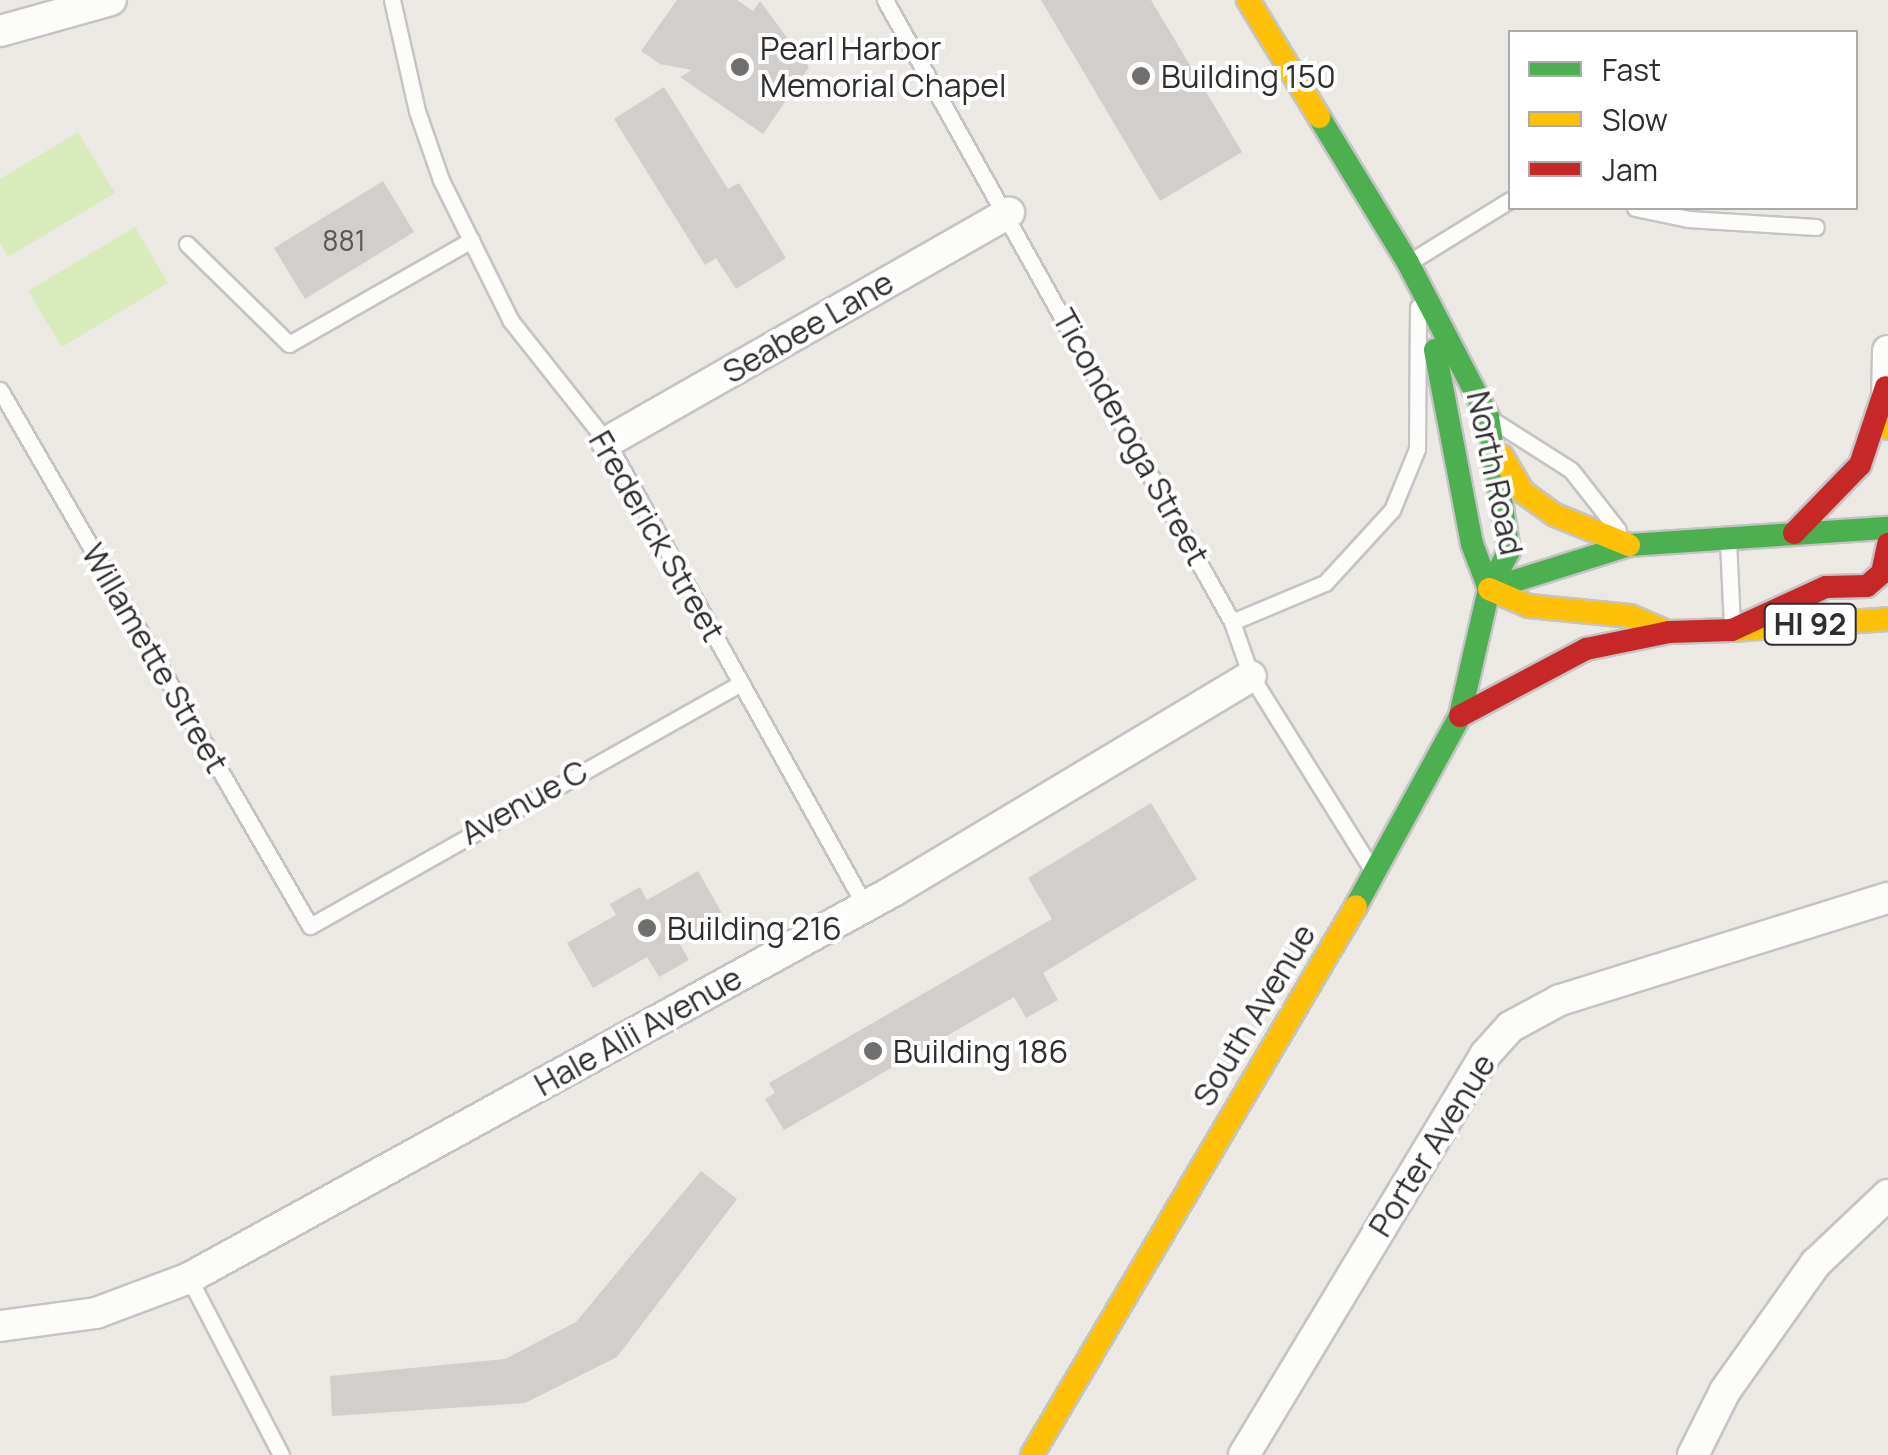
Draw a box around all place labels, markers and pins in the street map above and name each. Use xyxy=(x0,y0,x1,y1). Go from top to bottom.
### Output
place label: Pearl Harbor Memorial Chapel xyxy=(760,30,1007,105)
marker: Pearl Harbor Memorial Chapel xyxy=(729,56,751,78)
place label: Building 150 xyxy=(1161,57,1336,95)
marker: Building 150 xyxy=(1130,65,1152,87)
place label: Building 216 xyxy=(667,909,842,947)
marker: Building 216 xyxy=(636,917,658,939)
place label: Building 186 xyxy=(893,1032,1068,1070)
marker: Building 186 xyxy=(862,1040,884,1062)

